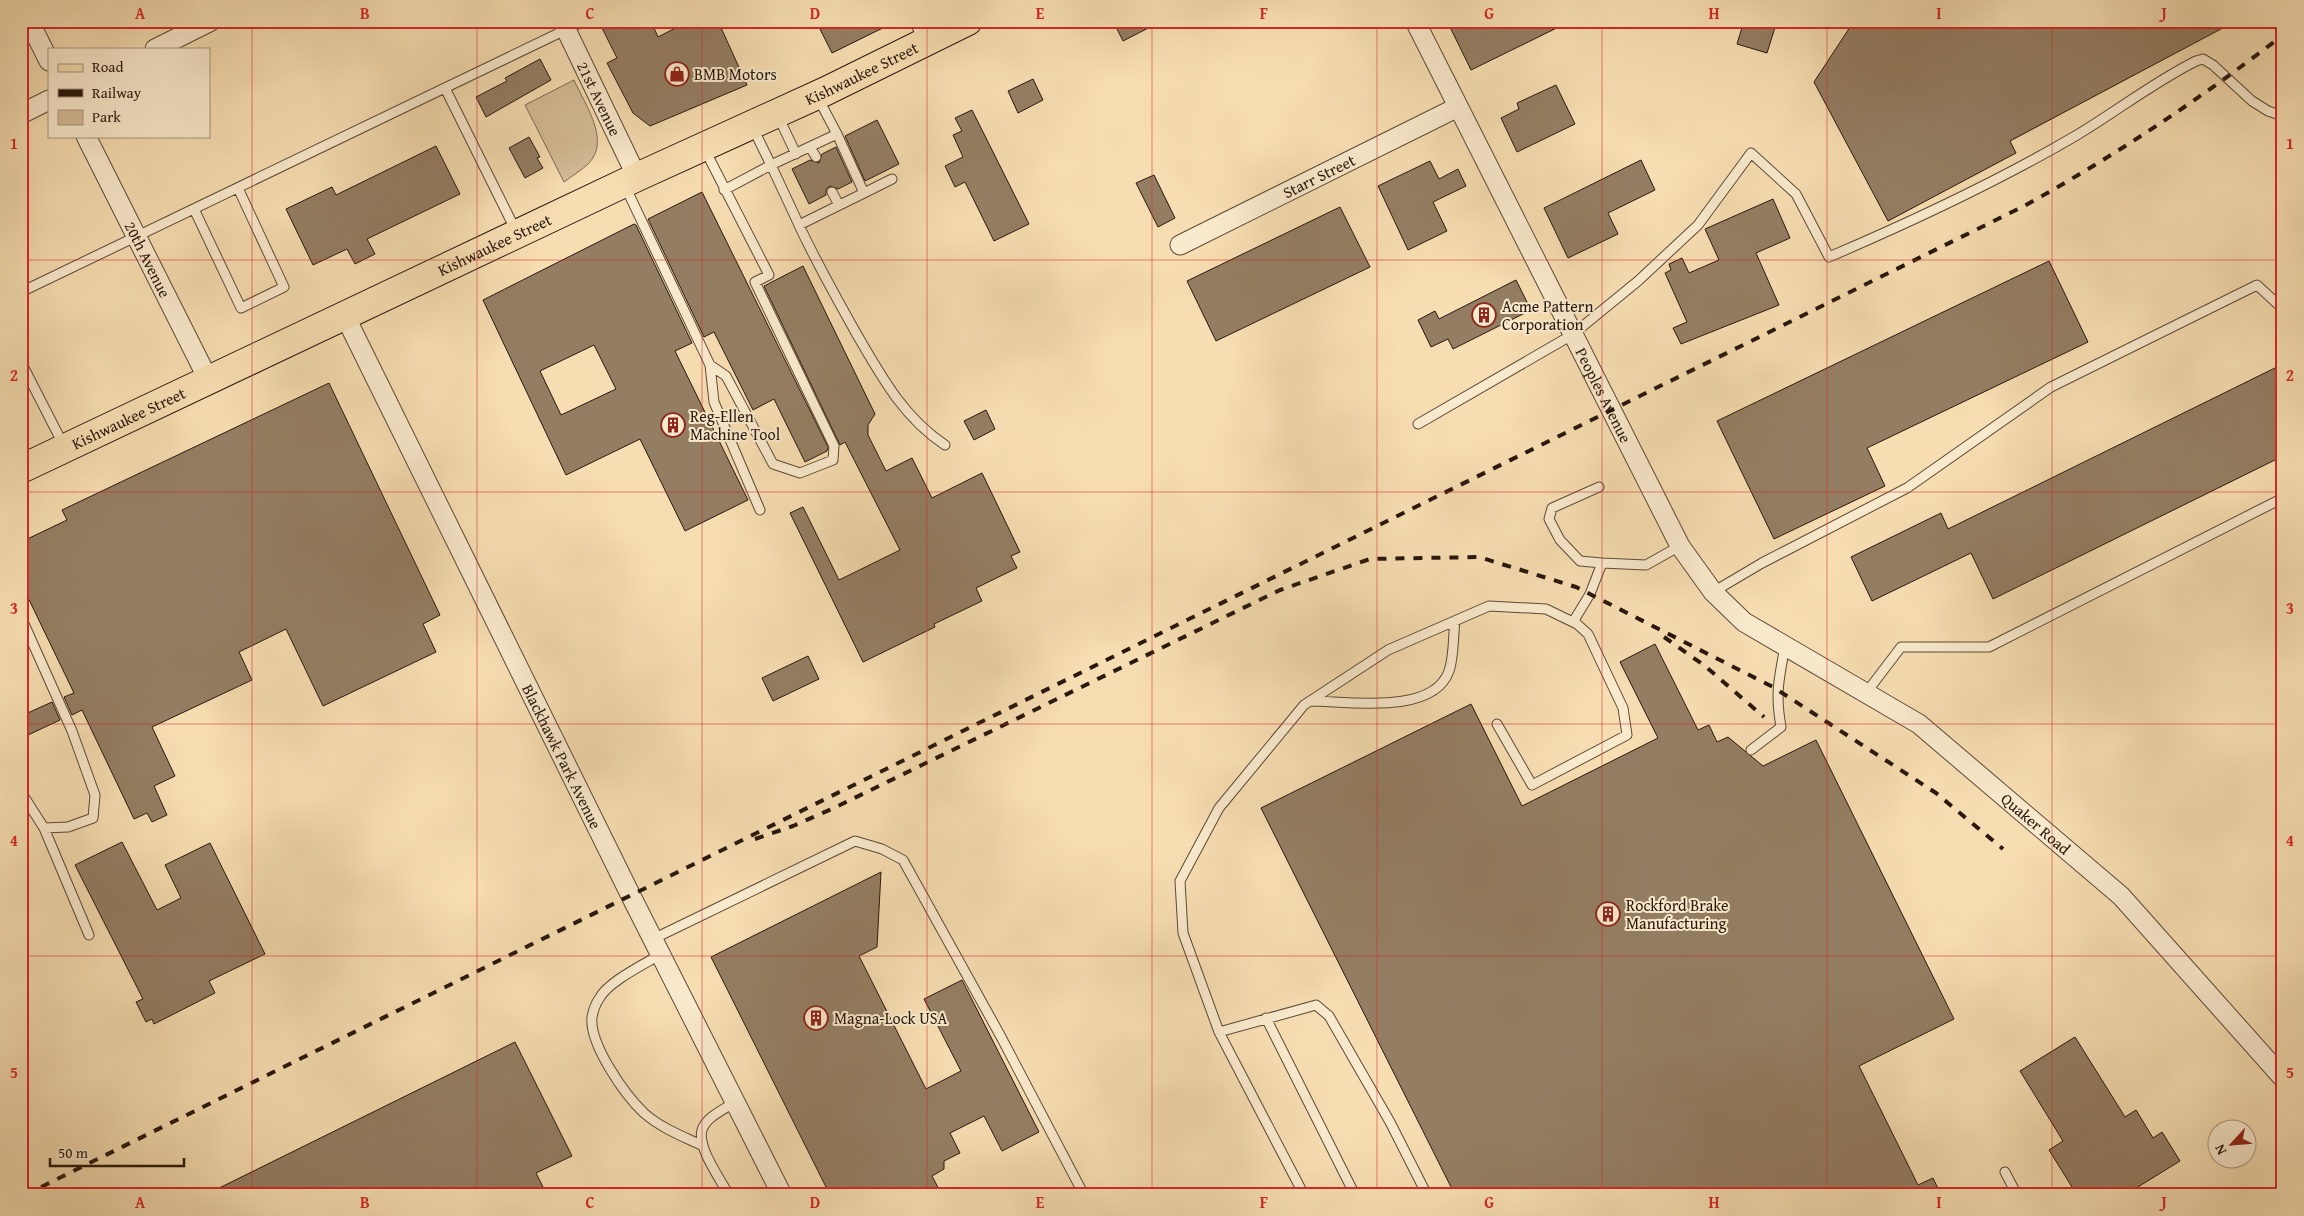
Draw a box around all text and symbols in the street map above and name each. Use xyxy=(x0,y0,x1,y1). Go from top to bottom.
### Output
text: A xyxy=(135,1,146,25)
text: B xyxy=(360,1,370,25)
text: C xyxy=(585,1,595,25)
text: D xyxy=(810,1,820,25)
text: E xyxy=(1036,1,1045,25)
text: F xyxy=(1260,1,1268,25)
text: G xyxy=(1484,1,1494,25)
text: H xyxy=(1708,1,1720,25)
text: I xyxy=(1936,1,1942,25)
text: J xyxy=(2158,1,2167,25)
street label: Kishwaukee Street xyxy=(801,35,923,111)
legend xyxy=(48,48,210,138)
text: Road xyxy=(92,56,123,77)
street label: 21st Avenue xyxy=(571,57,627,140)
shop icon: BMB Motors xyxy=(664,61,690,87)
place label: BMB Motors xyxy=(694,62,777,86)
text: Railway xyxy=(92,82,142,103)
text: Park xyxy=(92,106,121,127)
text: 1 xyxy=(10,131,18,155)
text: 1 xyxy=(2286,131,2294,155)
street label: Starr Street xyxy=(1278,148,1360,204)
street label: Kishwaukee Street xyxy=(434,207,556,282)
street label: 20th Avenue xyxy=(119,217,177,302)
place label: Acme Pattern Corporation xyxy=(1502,294,1593,336)
building icon: Acme Pattern Corporation xyxy=(1471,302,1497,328)
street label: Peoples Avenue xyxy=(1570,343,1638,447)
text: 2 xyxy=(10,363,18,387)
text: 2 xyxy=(2286,363,2294,387)
street label: Kishwaukee Street xyxy=(68,381,190,455)
place label: Reg-Ellen Machine Tool xyxy=(690,404,781,446)
building icon: Reg-Ellen Machine Tool xyxy=(660,412,686,438)
text: 3 xyxy=(10,596,18,620)
text: 3 xyxy=(2286,596,2294,620)
street label: Blackhawk Park Avenue xyxy=(516,680,608,833)
street label: Quaker Road xyxy=(1996,787,2076,861)
text: 4 xyxy=(10,828,18,852)
text: 4 xyxy=(2286,828,2294,852)
place label: Rockford Brake Manufacturing xyxy=(1626,893,1729,935)
building icon: Rockford Brake Manufacturing xyxy=(1595,901,1621,927)
building icon: Magna-Lock USA xyxy=(803,1005,829,1031)
place label: Magna-Lock USA xyxy=(834,1006,947,1030)
text: 5 xyxy=(10,1060,18,1084)
text: 5 xyxy=(2286,1060,2294,1084)
north arrow xyxy=(2206,1118,2256,1168)
scale bar xyxy=(50,1136,184,1168)
text: N xyxy=(2209,1141,2231,1158)
text: 50 m xyxy=(58,1142,89,1163)
text: A xyxy=(135,1190,146,1214)
text: B xyxy=(360,1190,370,1214)
text: C xyxy=(585,1190,595,1214)
text: D xyxy=(810,1190,820,1214)
text: E xyxy=(1036,1190,1045,1214)
text: F xyxy=(1260,1190,1268,1214)
text: G xyxy=(1484,1190,1494,1214)
text: H xyxy=(1708,1190,1720,1214)
text: I xyxy=(1936,1190,1942,1214)
text: J xyxy=(2158,1190,2167,1214)

